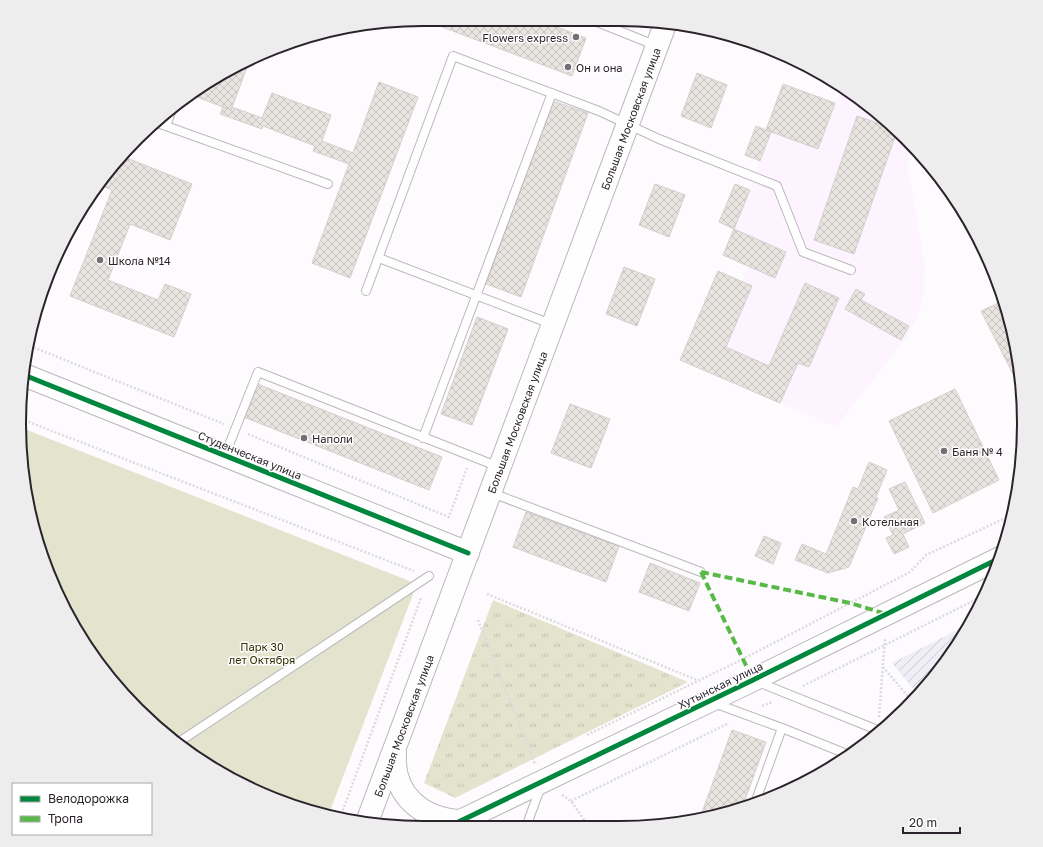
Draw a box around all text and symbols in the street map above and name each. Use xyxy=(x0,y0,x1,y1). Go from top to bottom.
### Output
place label: Flowers express xyxy=(482,31,568,44)
marker: Flowers express xyxy=(571,32,581,42)
street label: Большая Московская улица xyxy=(597,46,662,192)
place label: Он и она xyxy=(576,61,623,74)
marker: Он и она xyxy=(563,62,573,72)
place label: Школа №14 xyxy=(108,254,171,267)
marker: Школа №14 xyxy=(95,255,105,265)
street label: Большая Московская улица xyxy=(484,349,549,495)
street label: Студенческая улица xyxy=(196,428,304,482)
place label: Наполи xyxy=(312,432,353,445)
marker: Наполи xyxy=(299,433,309,443)
place label: Баня № 4 xyxy=(952,445,1003,458)
marker: Баня № 4 xyxy=(939,446,949,456)
place label: Котельная xyxy=(862,515,919,528)
marker: Котельная xyxy=(849,516,859,526)
park label: Парк 30 лет Октября xyxy=(229,640,295,666)
street label: Большая Московская улица xyxy=(371,653,436,799)
street label: Хутынская улица xyxy=(675,659,765,711)
legend xyxy=(12,783,152,835)
text: Велодорожка xyxy=(48,791,129,806)
scale bar xyxy=(903,809,960,835)
text: Тропа xyxy=(48,811,83,826)
text: 20 m xyxy=(909,815,937,830)

